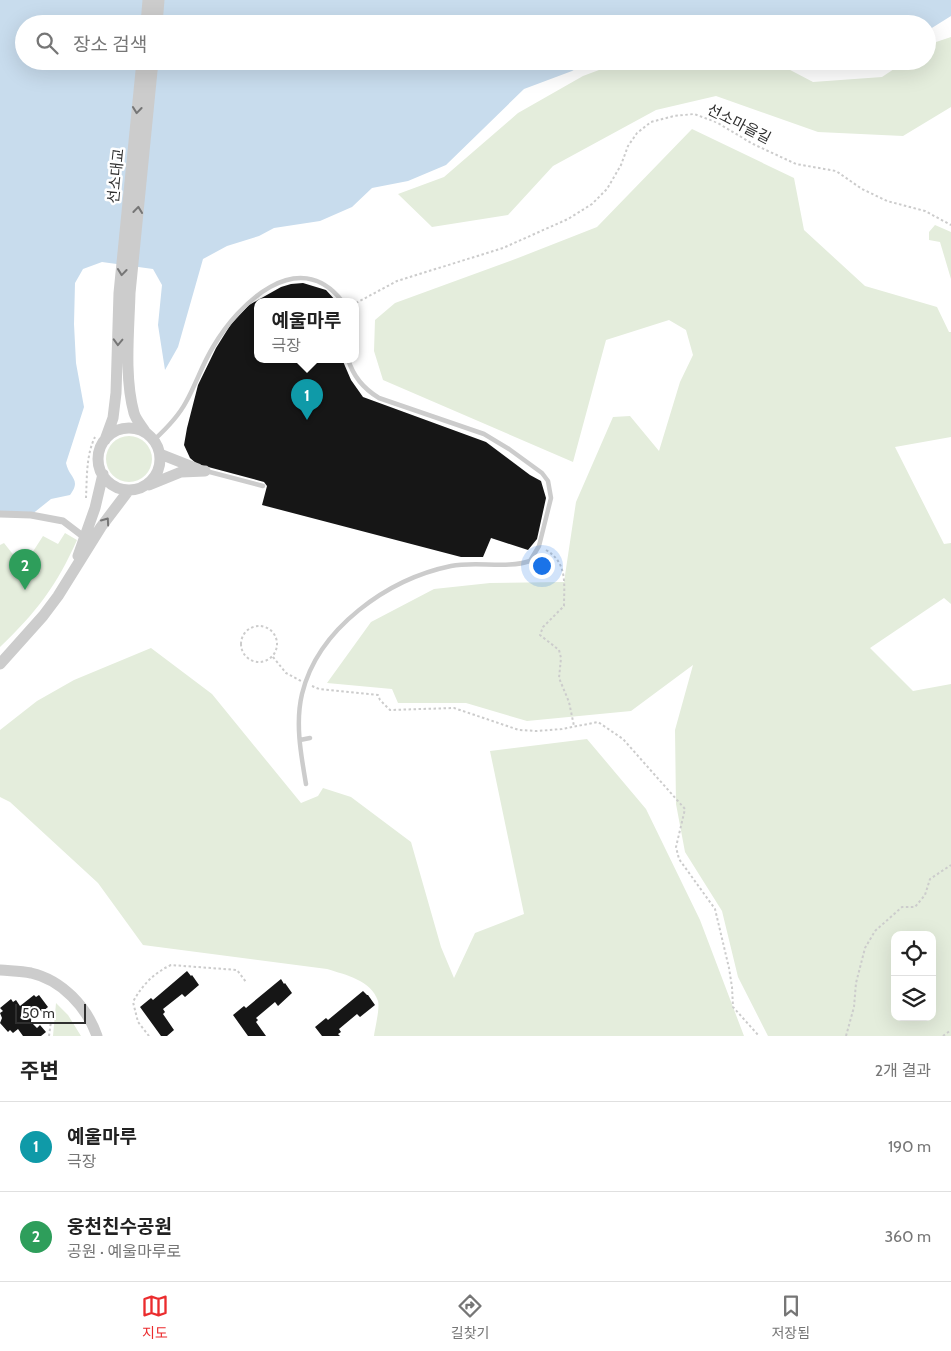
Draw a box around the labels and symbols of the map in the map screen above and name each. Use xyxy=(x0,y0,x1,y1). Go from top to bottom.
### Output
street label: 선소마을길 xyxy=(704,100,774,148)
one-way arrow xyxy=(132,106,143,114)
street label: 선소대교 xyxy=(104,148,128,204)
one-way arrow xyxy=(132,206,143,214)
one-way arrow xyxy=(116,268,127,276)
one-way arrow xyxy=(113,338,124,346)
pin: 1 xyxy=(291,379,323,420)
one-way arrow xyxy=(100,517,109,526)
pin: 2 xyxy=(9,549,41,590)
your location xyxy=(529,553,555,579)
scale bar xyxy=(15,1001,86,1024)

